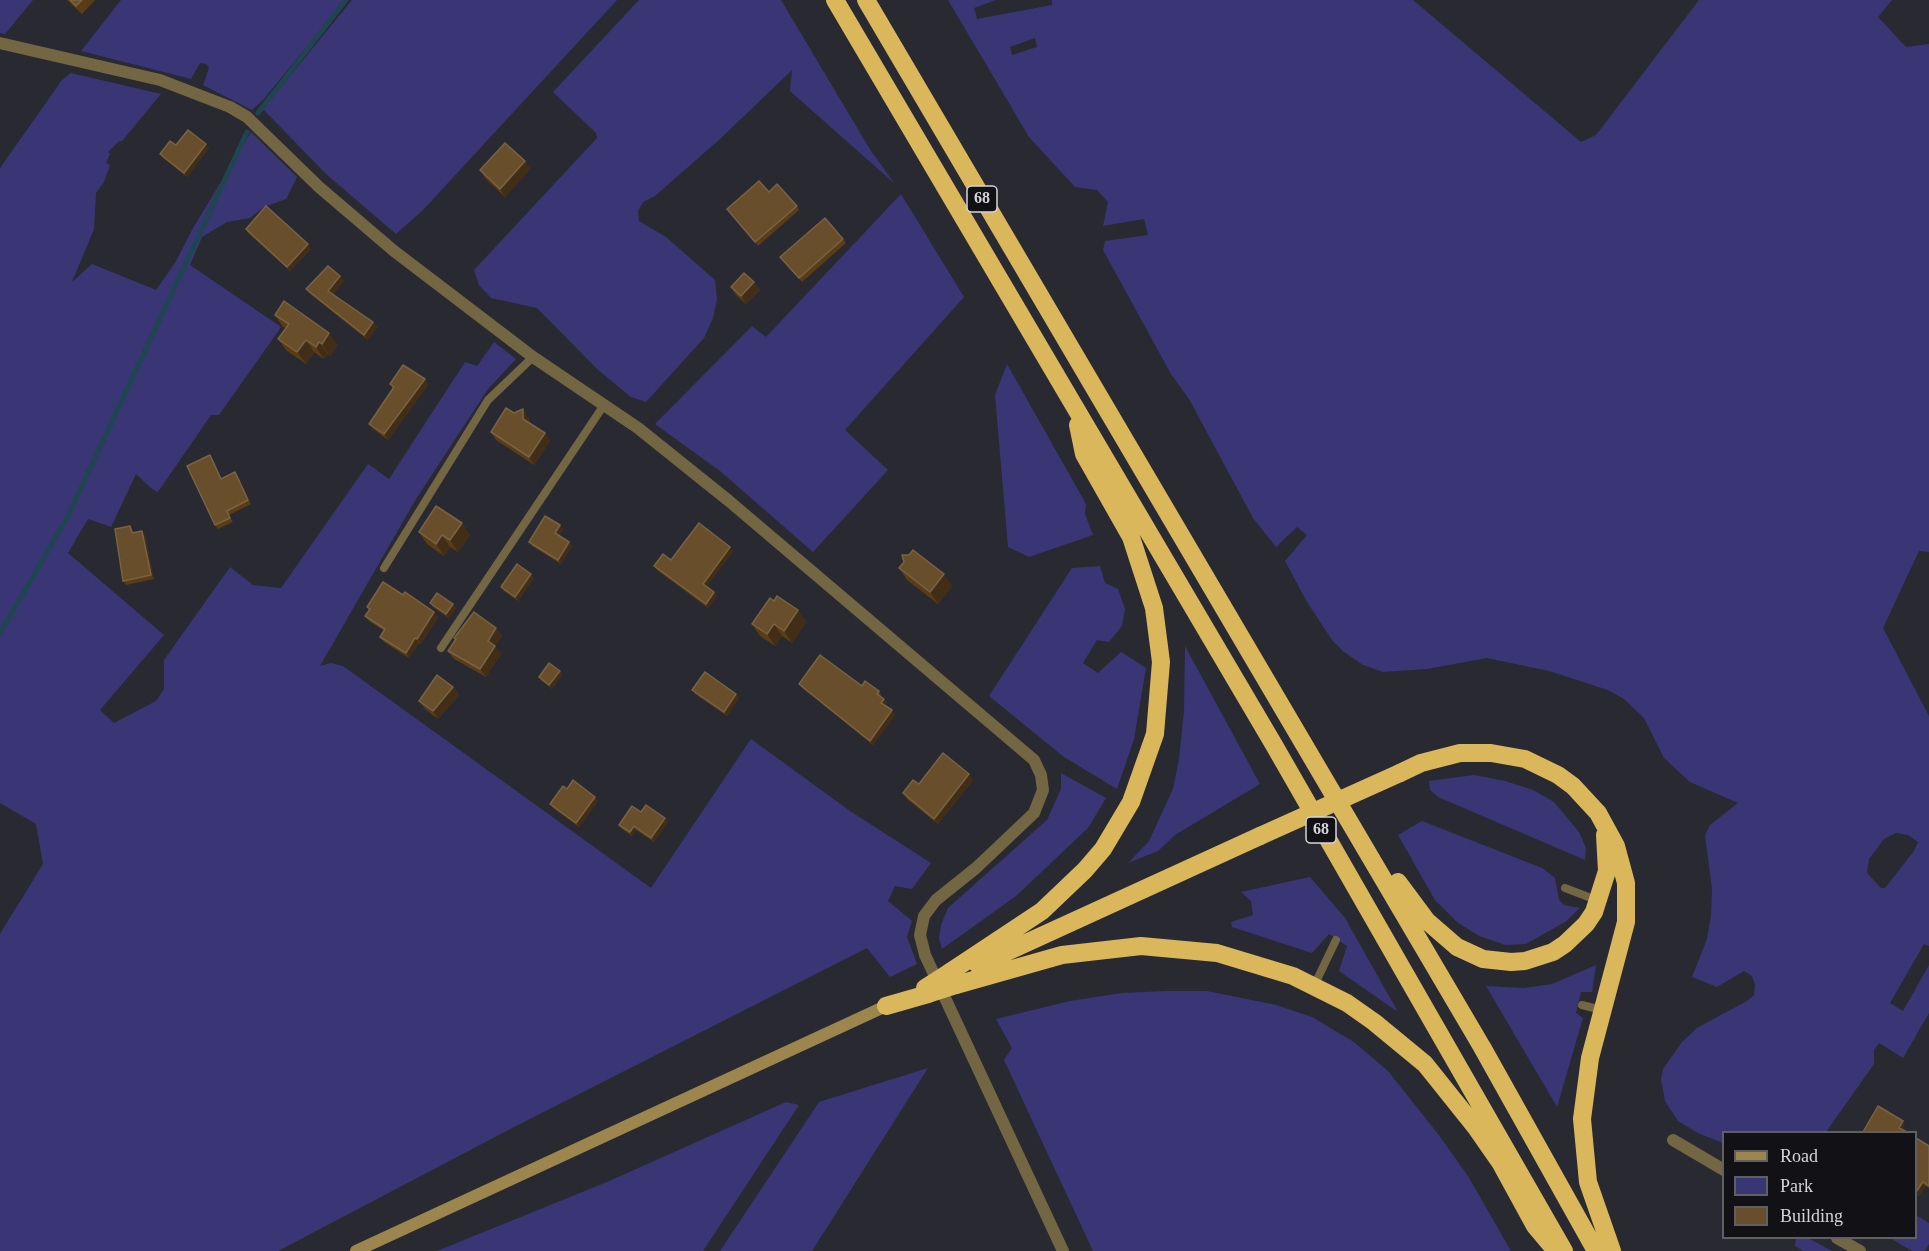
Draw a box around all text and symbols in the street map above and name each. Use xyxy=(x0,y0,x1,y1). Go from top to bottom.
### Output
road number: 68 xyxy=(967,186,997,212)
road number: 68 xyxy=(1306,817,1336,843)
legend xyxy=(1722,1131,1917,1239)
text: Road xyxy=(1780,1146,1818,1166)
text: Park xyxy=(1780,1176,1813,1196)
text: Building xyxy=(1780,1206,1843,1226)

